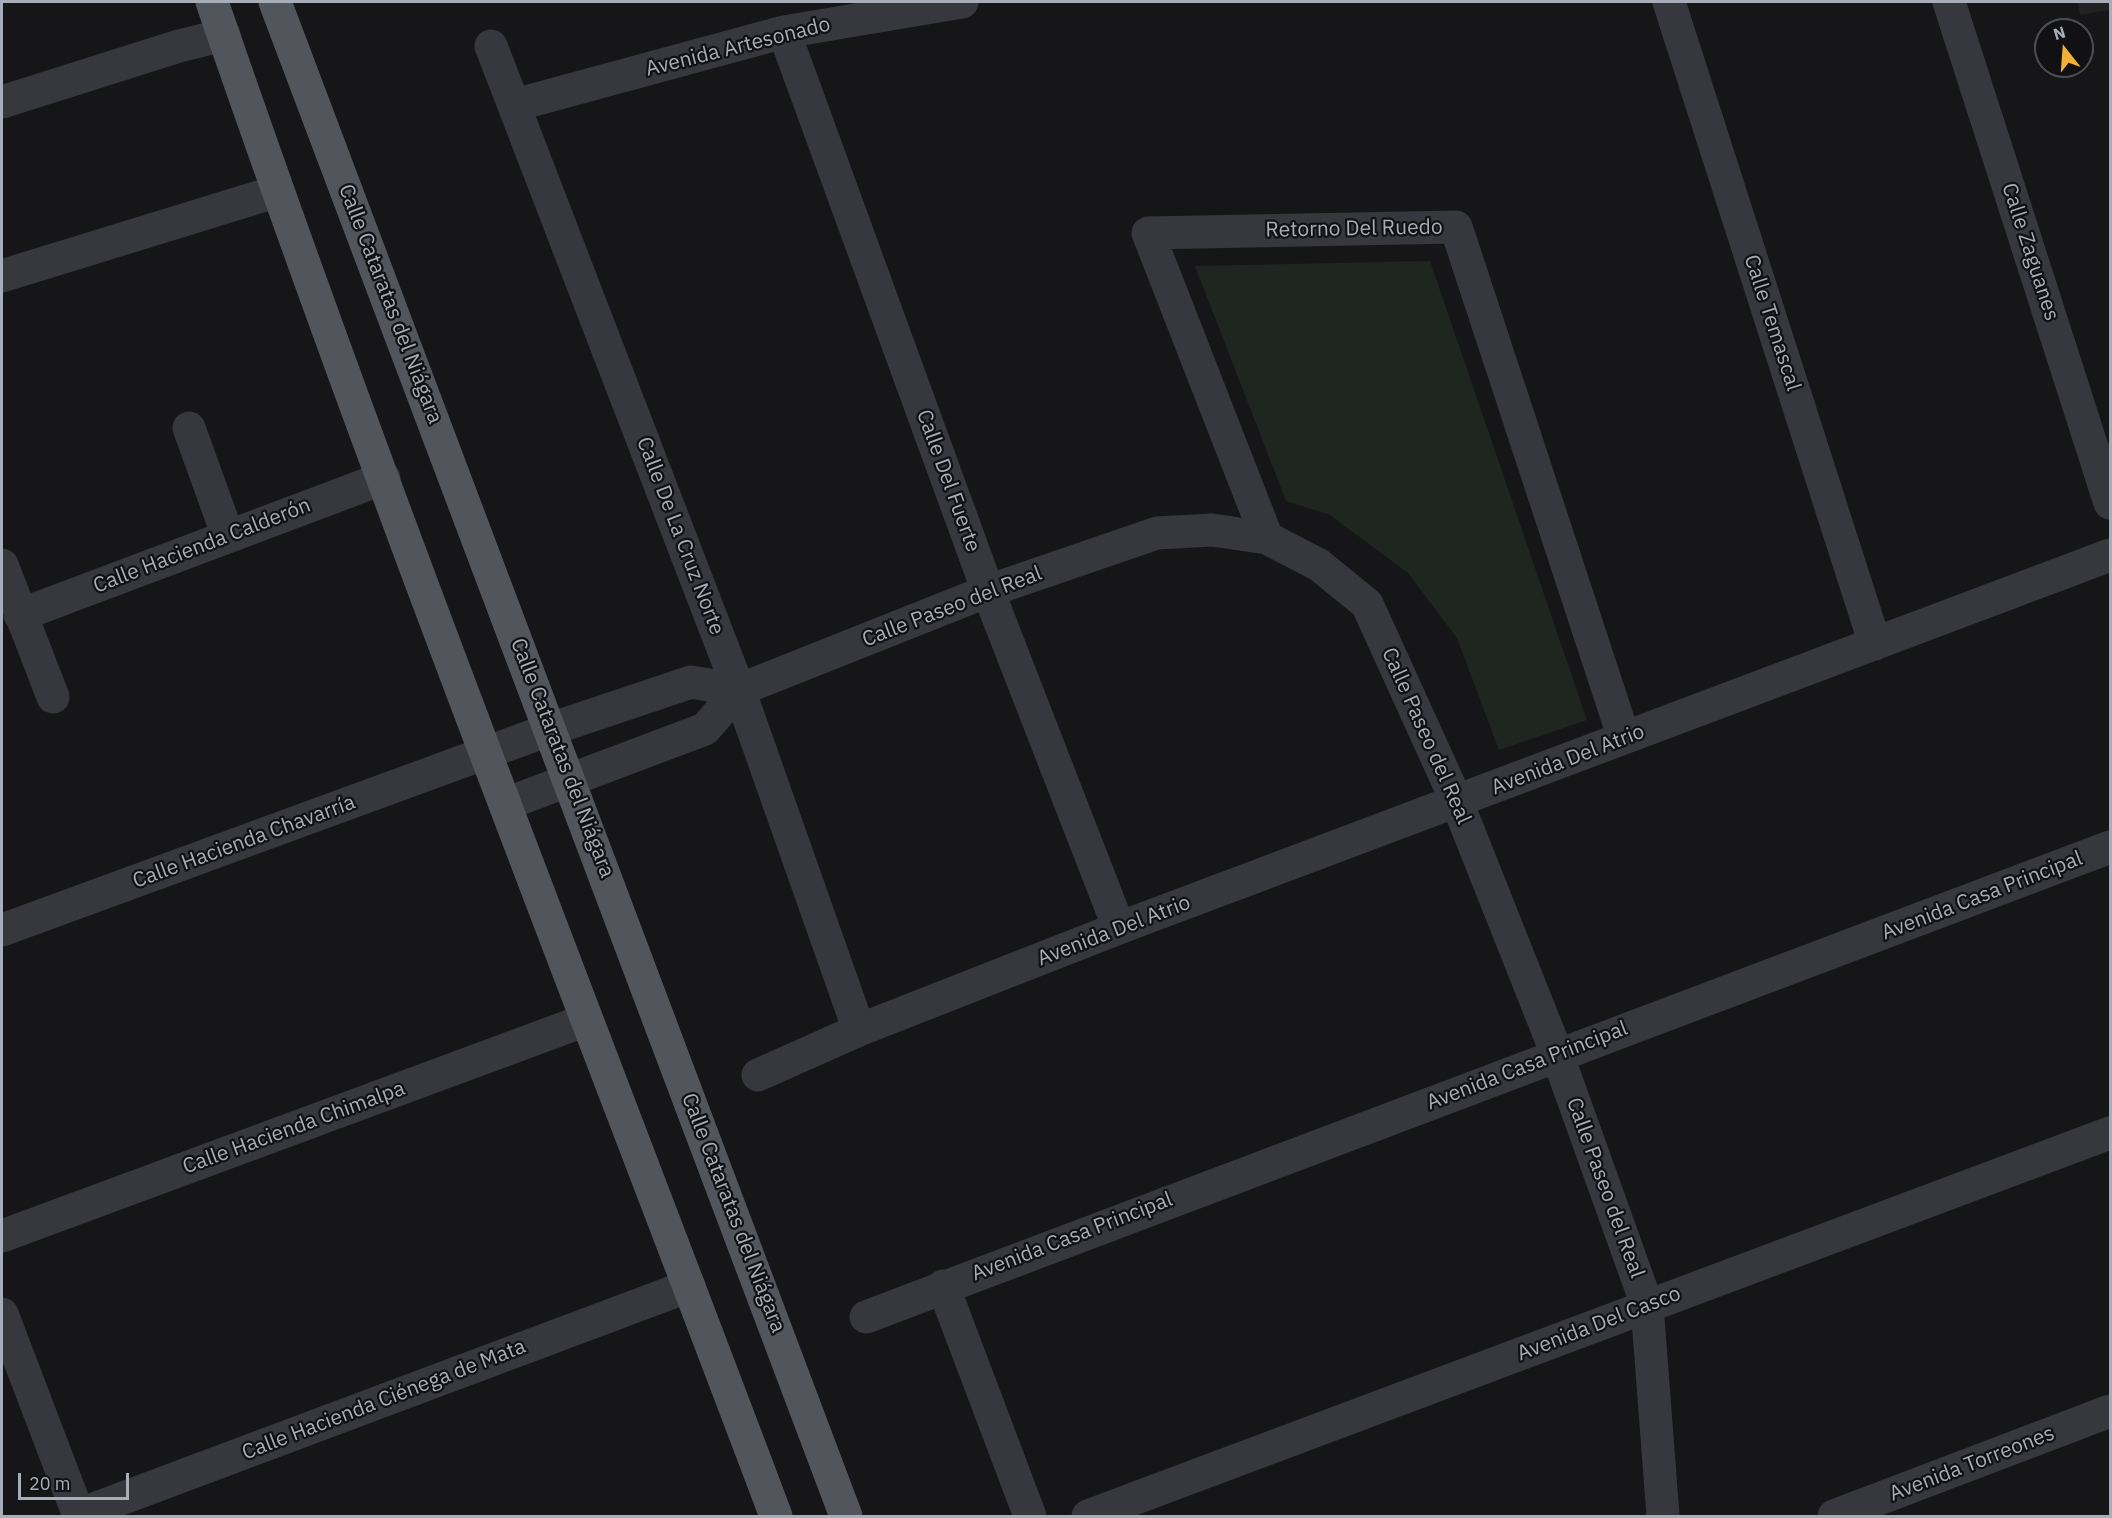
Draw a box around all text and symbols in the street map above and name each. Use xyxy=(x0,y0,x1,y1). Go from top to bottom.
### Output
street label: Avenida Artesonado xyxy=(643,12,833,82)
north arrow xyxy=(2034,18,2094,78)
text: N xyxy=(2051,21,2068,44)
street label: Calle Zaguanes xyxy=(1996,180,2064,324)
street label: Calle Cataratas del Niágara xyxy=(333,181,447,427)
street label: Retorno Del Ruedo xyxy=(1265,215,1443,243)
street label: Calle Temascal xyxy=(1738,252,1806,394)
street label: Calle Del Fuerte xyxy=(911,406,985,556)
street label: Calle De La Cruz Norte xyxy=(631,434,729,638)
street label: Calle Hacienda Calderón xyxy=(90,493,314,599)
street label: Calle Paseo del Real xyxy=(859,561,1045,653)
street label: Calle Cataratas del Niágara xyxy=(505,635,619,881)
street label: Calle Paseo del Real xyxy=(1376,644,1476,828)
street label: Avenida Del Atrio xyxy=(1488,719,1648,801)
street label: Calle Hacienda Chavarría xyxy=(129,790,359,894)
street label: Avenida Casa Principal xyxy=(1878,846,2086,946)
street label: Avenida Del Atrio xyxy=(1034,890,1194,972)
street label: Avenida Casa Principal xyxy=(1423,1016,1631,1116)
street label: Calle Hacienda Chimalpa xyxy=(179,1076,409,1180)
street label: Calle Cataratas del Niágara xyxy=(676,1090,790,1336)
street label: Calle Paseo del Real xyxy=(1561,1094,1649,1282)
street label: Avenida Casa Principal xyxy=(968,1187,1176,1287)
street label: Avenida Del Casco xyxy=(1514,1281,1684,1367)
street label: Calle Hacienda Ciénega de Mata xyxy=(239,1334,529,1466)
street label: Avenida Torreones xyxy=(1886,1421,2058,1507)
scale bar xyxy=(21,1461,132,1499)
text: 20 m xyxy=(29,1472,71,1495)

